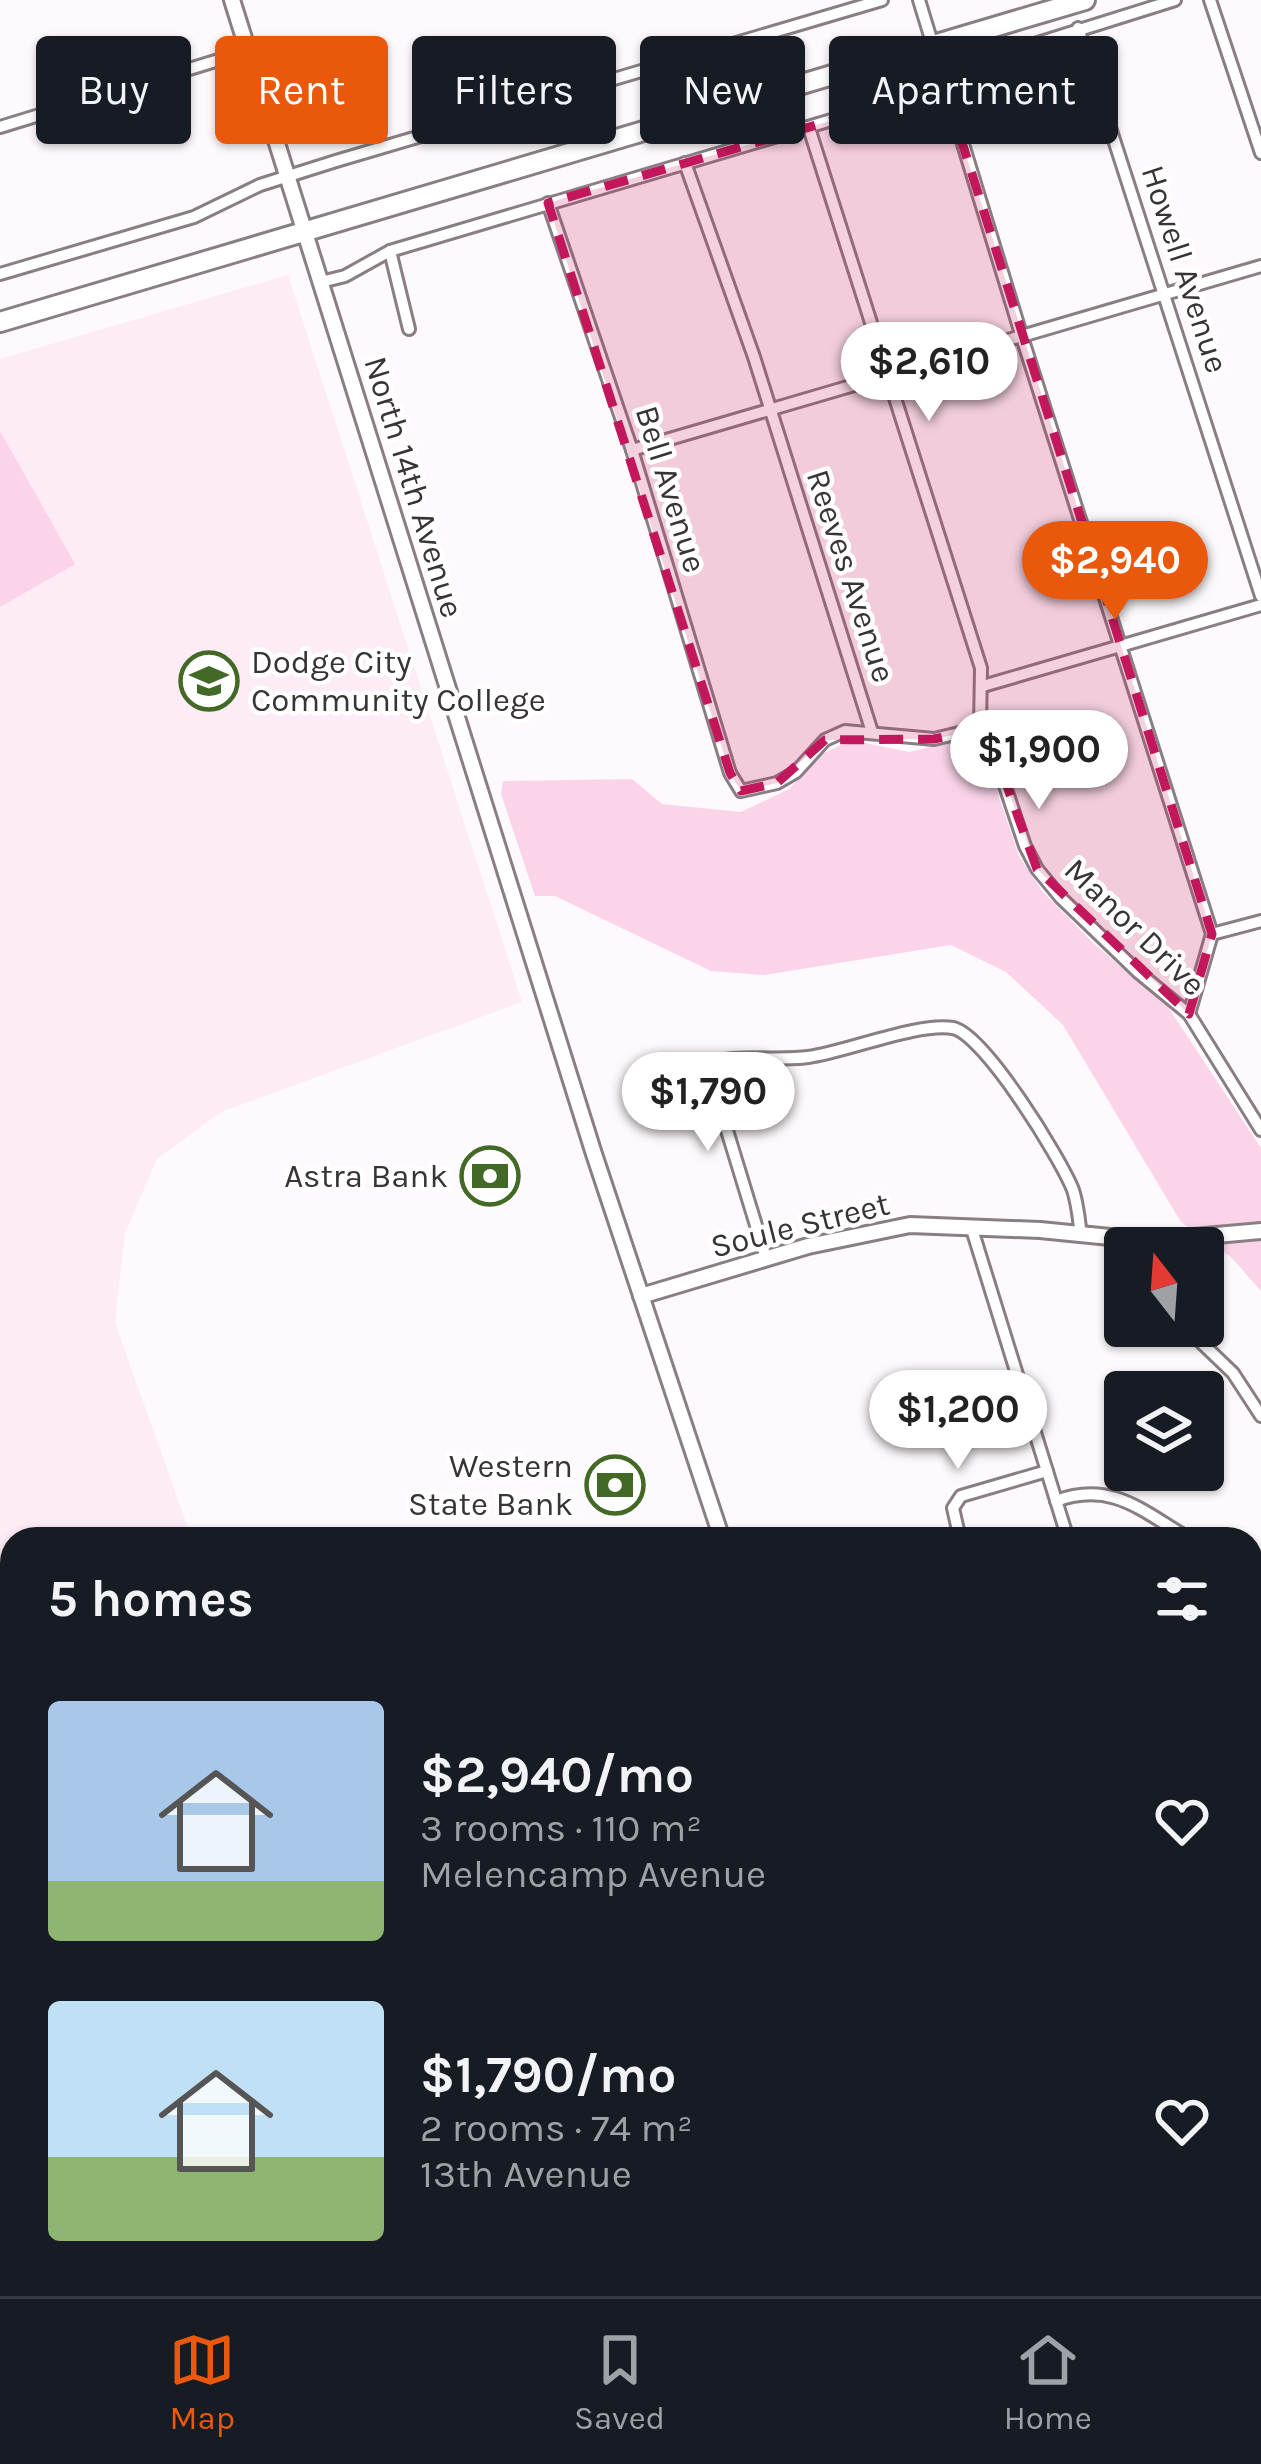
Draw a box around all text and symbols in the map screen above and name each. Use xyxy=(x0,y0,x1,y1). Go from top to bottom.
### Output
chip: Buy xyxy=(36,36,191,144)
chip: Rent xyxy=(215,36,388,144)
chip: Filters xyxy=(412,36,616,144)
chip: New xyxy=(640,36,805,144)
chip: Apartment xyxy=(829,36,1118,144)
street label: Howell Avenue xyxy=(1134,160,1236,378)
pin: $2,610 xyxy=(831,322,1027,424)
text: $2,610 xyxy=(868,338,990,384)
street label: North 14th Avenue xyxy=(356,352,472,622)
street label: Bell Avenue xyxy=(628,401,714,577)
street label: Reeves Avenue xyxy=(799,465,903,687)
pin: $2,940 xyxy=(1017,521,1213,623)
text: $2,940 xyxy=(1049,537,1181,583)
place label: Dodge City Community College xyxy=(251,643,546,719)
school or university icon: Dodge City Community College xyxy=(178,650,240,712)
pin: $1,900 xyxy=(941,710,1137,812)
text: $1,900 xyxy=(977,726,1101,772)
street label: Manor Drive xyxy=(1057,850,1213,1004)
pin: $1,790 xyxy=(610,1052,806,1154)
text: $1,790 xyxy=(649,1068,767,1114)
bank icon: Astra Bank xyxy=(459,1145,521,1207)
place label: Astra Bank xyxy=(284,1157,448,1195)
street label: Soule Street xyxy=(707,1184,893,1266)
north arrow xyxy=(1104,1227,1224,1347)
map controls xyxy=(1104,1227,1224,1491)
pin: $1,200 xyxy=(860,1370,1056,1472)
button: layers xyxy=(1104,1371,1224,1491)
text: $1,200 xyxy=(896,1386,1020,1432)
place label: Western State Bank xyxy=(408,1447,573,1523)
bank icon: Western State Bank xyxy=(584,1454,646,1516)
icon: filters xyxy=(1149,1566,1215,1632)
text: 5 homes xyxy=(48,1569,254,1629)
text: $2,940/mo xyxy=(420,1745,694,1805)
icon: home xyxy=(144,1749,288,1893)
icon: heart xyxy=(1149,1788,1215,1854)
text: 3 rooms · 110 m² xyxy=(420,1805,702,1851)
text: Melencamp Avenue xyxy=(420,1851,766,1897)
text: $1,790/mo xyxy=(420,2045,676,2105)
icon: home xyxy=(144,2049,288,2193)
icon: heart xyxy=(1149,2088,1215,2154)
text: 2 rooms · 74 m² xyxy=(420,2105,693,2151)
text: 13th Avenue xyxy=(420,2151,632,2197)
tab: Map xyxy=(169,2327,235,2437)
tab: Saved xyxy=(574,2327,665,2437)
tab: Home xyxy=(1004,2327,1092,2437)

